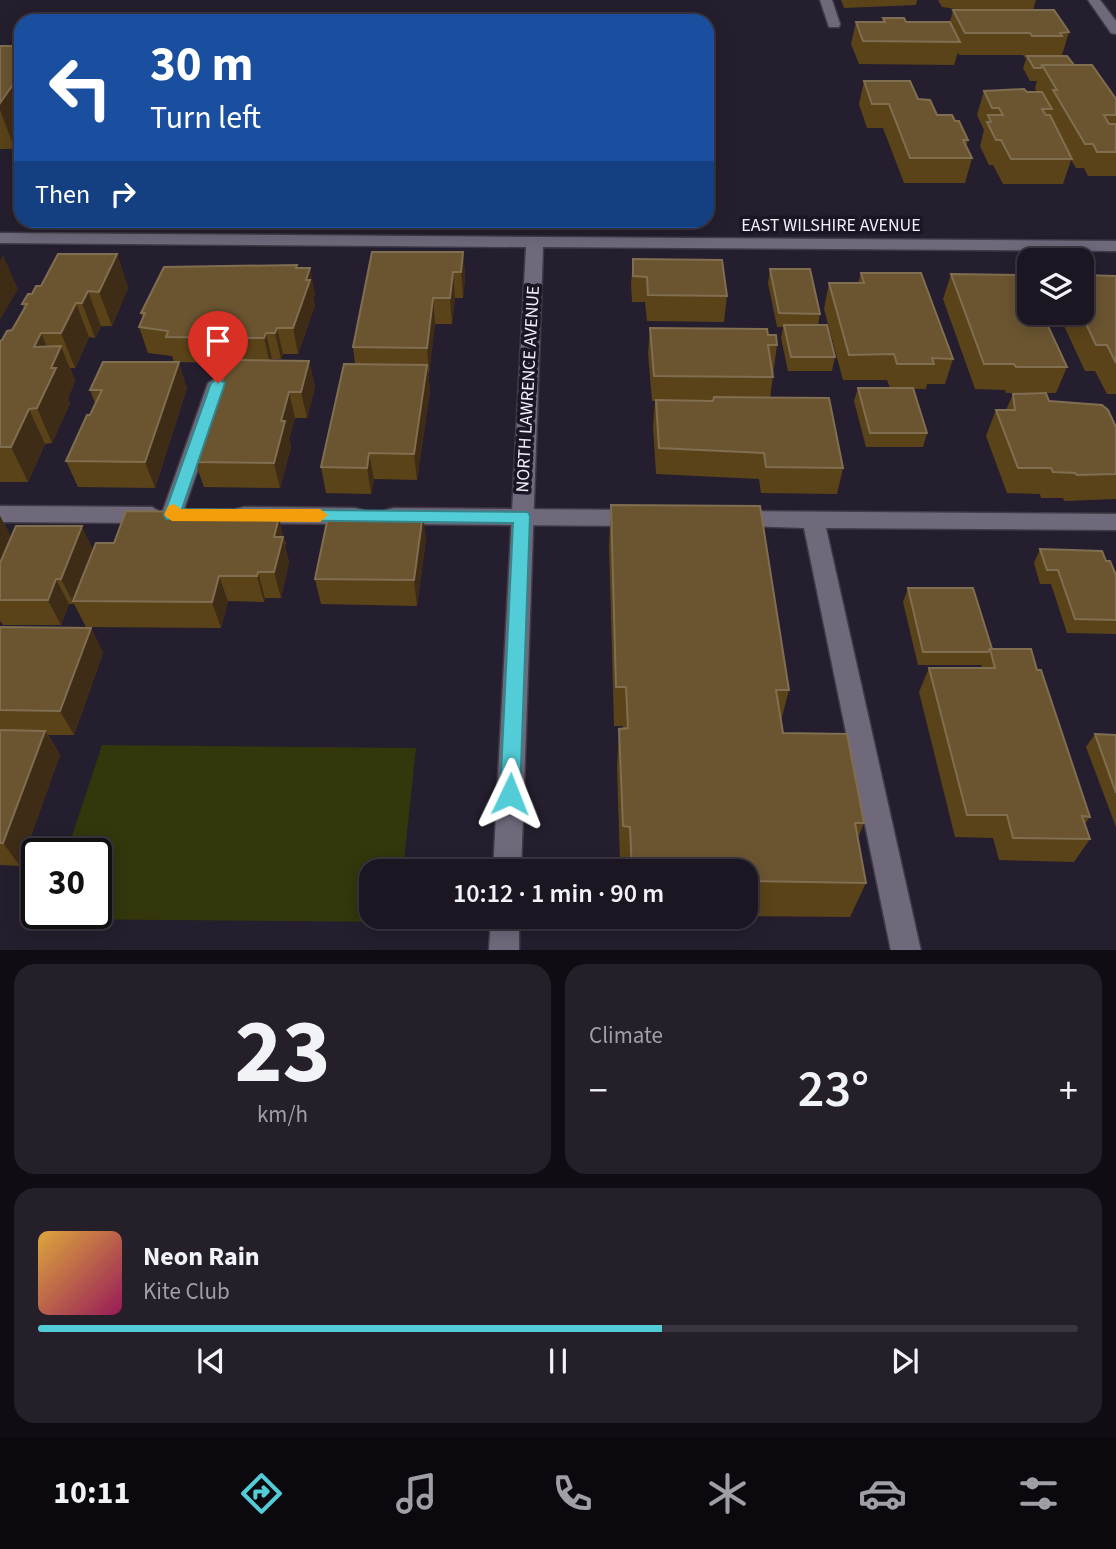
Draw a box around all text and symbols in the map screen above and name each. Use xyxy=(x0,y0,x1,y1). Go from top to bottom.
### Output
text: 30 m xyxy=(150,30,254,100)
icon: left xyxy=(35,42,126,133)
text: Turn left xyxy=(150,95,261,141)
icon: right xyxy=(104,175,142,213)
text: Then xyxy=(35,176,90,213)
street label: EAST WILSHIRE AVENUE xyxy=(741,213,921,238)
map controls xyxy=(1017,248,1094,325)
button: layers xyxy=(1017,248,1094,325)
street label: NORTH LAWRENCE AVENUE xyxy=(510,285,546,493)
pin xyxy=(188,311,248,383)
icon: arrive xyxy=(199,322,237,360)
position arrow xyxy=(473,757,547,831)
speed limit sign: 30 xyxy=(21,838,112,929)
text: 10:12 · 1 min · 90 m xyxy=(453,875,664,912)
text: 23 xyxy=(234,988,331,1117)
text: Climate xyxy=(589,1019,663,1052)
text: 23° xyxy=(798,1053,869,1127)
text: − xyxy=(589,1064,608,1118)
text: + xyxy=(1059,1064,1078,1118)
text: km/h xyxy=(257,1098,308,1131)
text: Neon Rain xyxy=(143,1238,260,1275)
text: Kite Club xyxy=(143,1275,230,1308)
icon: previous xyxy=(192,1342,230,1380)
icon: pause xyxy=(539,1342,577,1380)
icon: next xyxy=(886,1342,924,1380)
icon: directions xyxy=(237,1469,286,1518)
icon: music xyxy=(392,1469,441,1518)
icon: phone xyxy=(548,1469,597,1518)
icon: climate xyxy=(703,1469,752,1518)
icon: car xyxy=(858,1469,907,1518)
icon: filters xyxy=(1014,1469,1063,1518)
text: 10:11 xyxy=(53,1470,130,1516)

